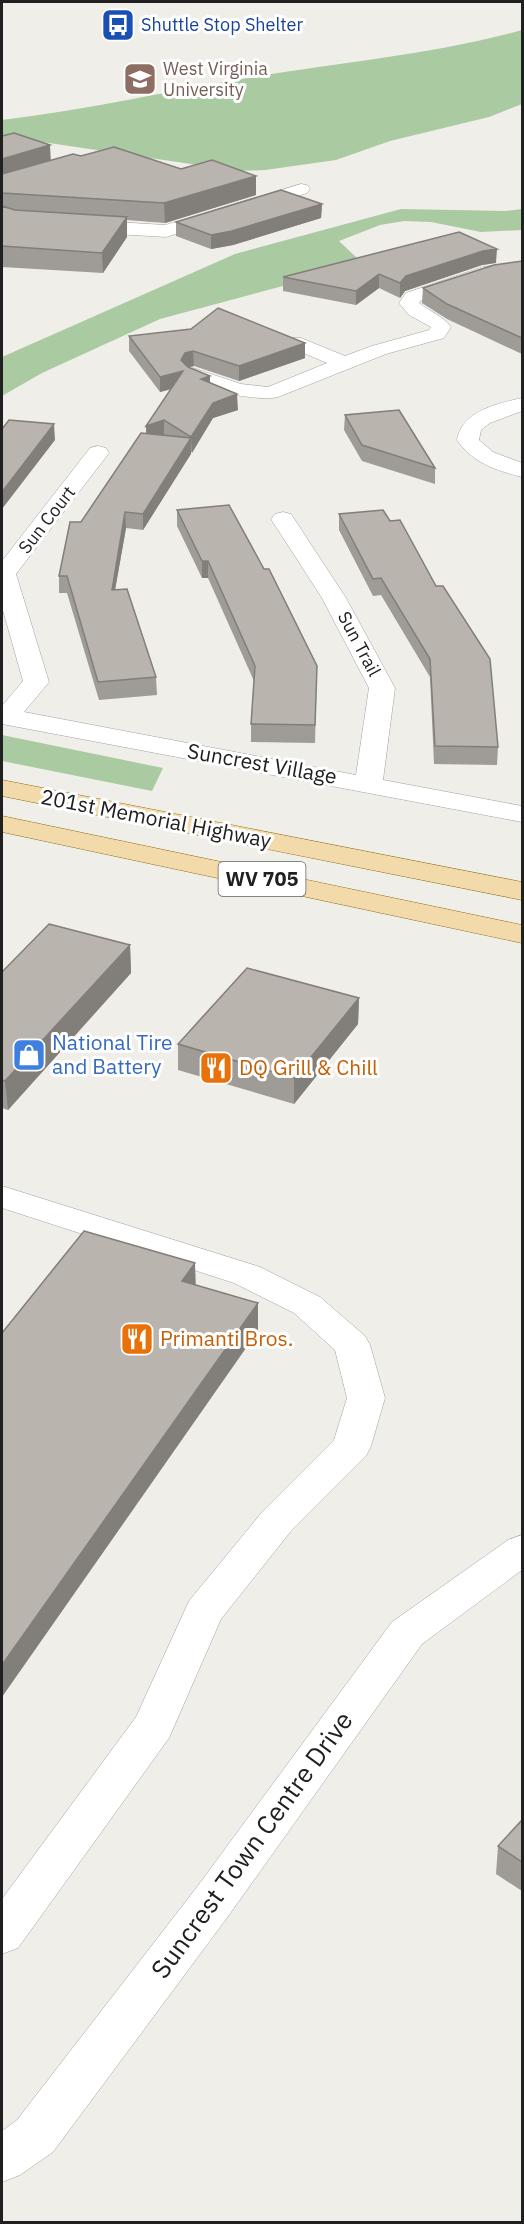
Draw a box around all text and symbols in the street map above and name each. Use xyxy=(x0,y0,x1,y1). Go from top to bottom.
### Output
bus stop icon: Shuttle Stop Shelter xyxy=(100,7,136,43)
place label: Shuttle Stop Shelter xyxy=(141,13,303,36)
place label: West Virginia University xyxy=(163,57,268,101)
school or university icon: West Virginia University xyxy=(122,61,158,97)
street label: Sun Court xyxy=(13,481,80,558)
street label: Sun Trail xyxy=(333,607,386,680)
street label: Suncrest Village xyxy=(185,736,339,790)
street label: 201st Memorial Highway xyxy=(39,782,274,854)
road number: WV 705 xyxy=(218,862,306,896)
place label: National Tire and Battery xyxy=(52,1028,173,1080)
shop icon: National Tire and Battery xyxy=(11,1037,47,1073)
restaurant icon: DQ Grill & Chill xyxy=(198,1050,234,1086)
place label: DQ Grill & Chill xyxy=(239,1053,378,1081)
restaurant icon: Primanti Bros. xyxy=(119,1321,155,1357)
place label: Primanti Bros. xyxy=(160,1324,293,1352)
street label: Suncrest Town Centre Drive xyxy=(143,1704,360,1985)

